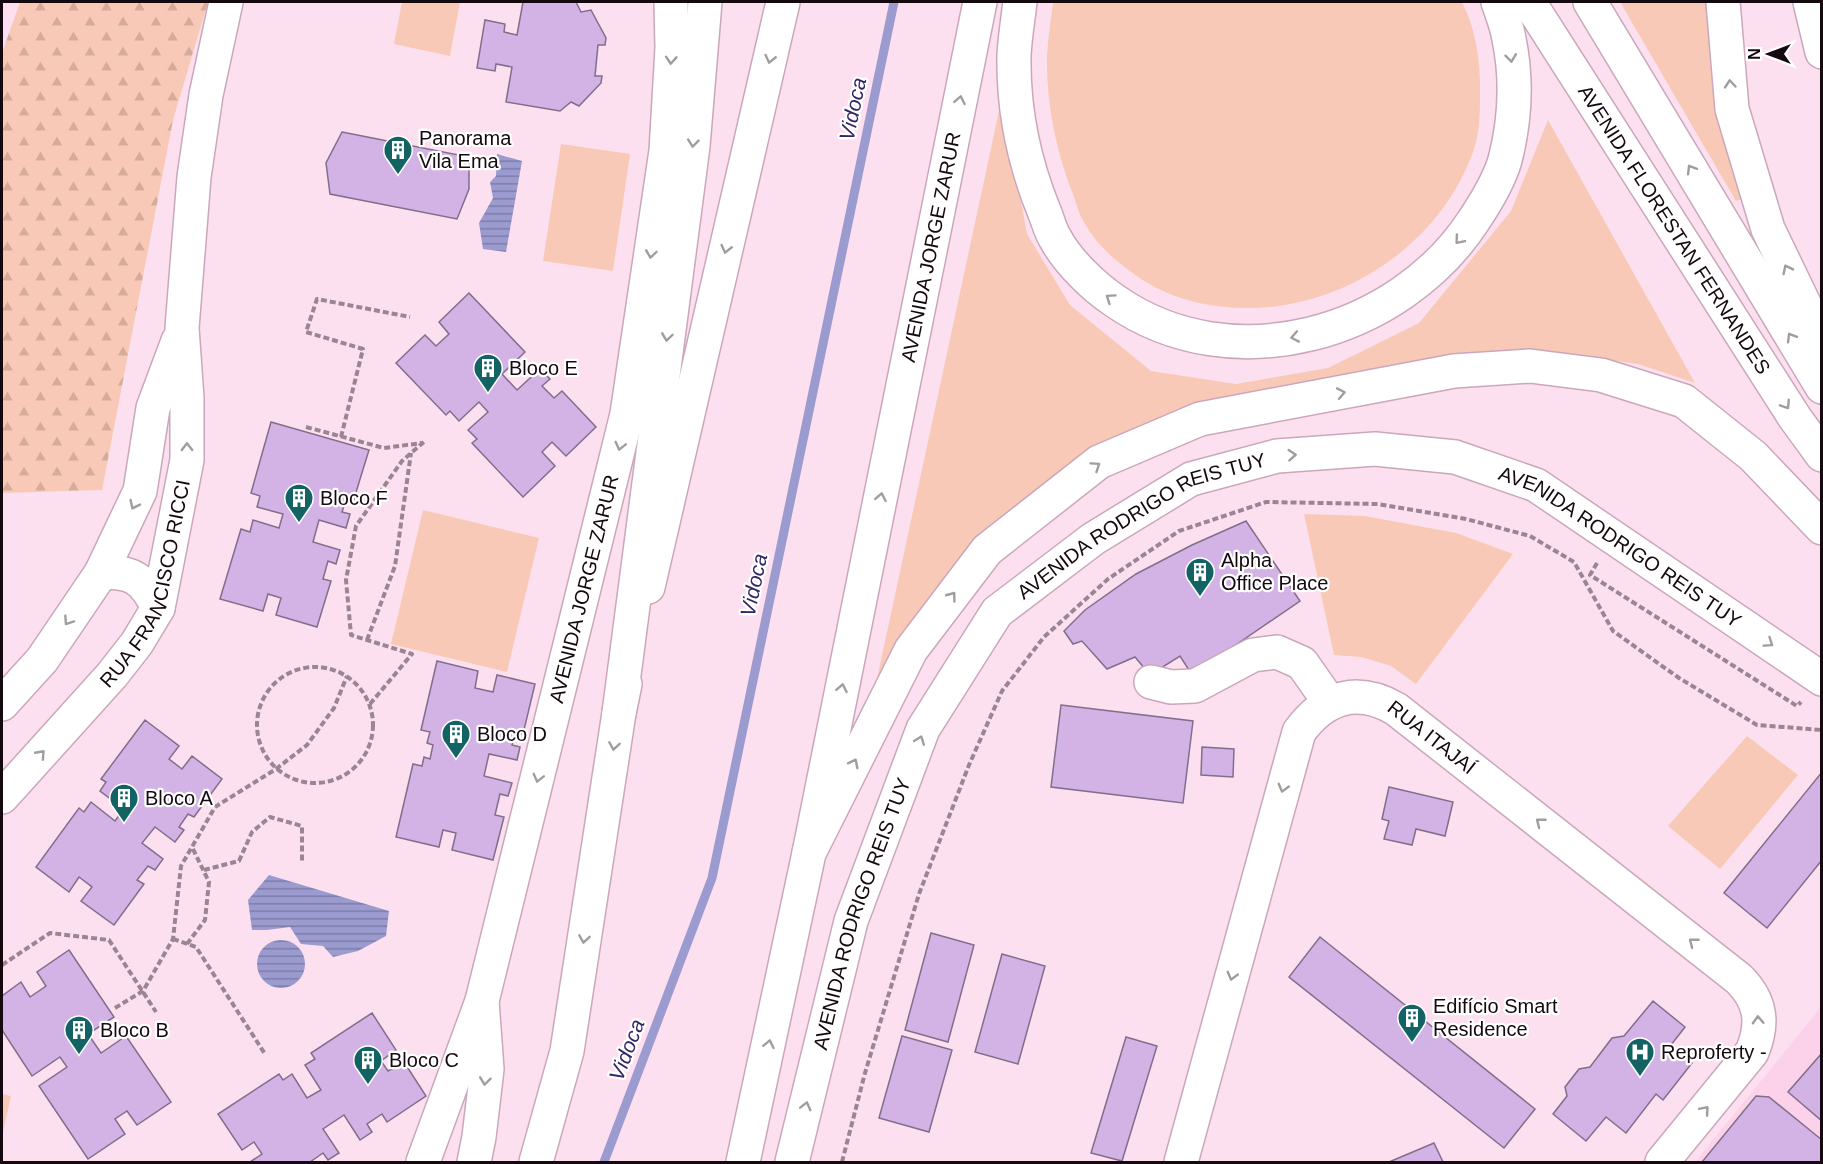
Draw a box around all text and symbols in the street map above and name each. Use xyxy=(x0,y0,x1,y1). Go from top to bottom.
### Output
north arrow xyxy=(1739,24,1799,84)
text: N xyxy=(1746,48,1763,60)
one-way arrow xyxy=(764,53,777,63)
one-way arrow xyxy=(1505,54,1517,63)
one-way arrow xyxy=(665,55,678,64)
water label: Vidoca xyxy=(835,75,870,143)
one-way arrow xyxy=(1724,80,1737,89)
street label: AVENIDA FLORESTAN FERNANDES xyxy=(1574,81,1775,378)
one-way arrow xyxy=(953,95,966,105)
place label: Panorama Vila Ema xyxy=(419,127,512,172)
street label: AVENIDA JORGE ZARUR xyxy=(897,130,965,364)
building icon: Panorama Vila Ema xyxy=(382,134,414,176)
one-way arrow xyxy=(687,139,700,148)
one-way arrow xyxy=(1686,165,1698,175)
one-way arrow xyxy=(1455,233,1466,244)
one-way arrow xyxy=(720,243,733,253)
one-way arrow xyxy=(645,249,657,258)
one-way arrow xyxy=(1783,265,1795,276)
one-way arrow xyxy=(1106,294,1117,305)
one-way arrow xyxy=(1290,330,1300,343)
one-way arrow xyxy=(662,332,674,341)
one-way arrow xyxy=(1787,333,1799,343)
building icon: Bloco E xyxy=(472,352,504,394)
place label: Bloco E xyxy=(509,357,578,379)
one-way arrow xyxy=(1336,387,1346,399)
one-way arrow xyxy=(1779,399,1791,409)
one-way arrow xyxy=(614,441,627,451)
one-way arrow xyxy=(181,443,193,452)
one-way arrow xyxy=(1287,448,1296,461)
street label: AVENIDA RODRIGO REIS TUY xyxy=(1013,449,1268,604)
one-way arrow xyxy=(1089,462,1100,473)
street label: AVENIDA RODRIGO REIS TUY xyxy=(1496,462,1745,632)
street label: AVENIDA JORGE ZARUR xyxy=(545,473,623,705)
street label: RUA FRANCISCO RICCI xyxy=(95,478,194,692)
building icon: Bloco F xyxy=(283,482,315,524)
place label: Bloco F xyxy=(320,487,388,509)
one-way arrow xyxy=(874,492,887,502)
one-way arrow xyxy=(129,498,141,509)
place label: Alpha Office Place xyxy=(1221,549,1328,594)
water label: Vidoca xyxy=(736,551,771,619)
building icon: Alpha Office Place xyxy=(1184,556,1216,598)
one-way arrow xyxy=(945,591,956,602)
one-way arrow xyxy=(64,615,75,626)
one-way arrow xyxy=(1762,636,1773,647)
one-way arrow xyxy=(835,684,848,694)
street label: RUA ITAJAÍ xyxy=(1384,696,1480,779)
building icon: Bloco D xyxy=(440,718,472,760)
place label: Bloco D xyxy=(477,723,547,745)
one-way arrow xyxy=(912,735,925,745)
one-way arrow xyxy=(608,741,620,751)
one-way arrow xyxy=(34,750,45,761)
one-way arrow xyxy=(847,759,859,770)
one-way arrow xyxy=(533,773,546,783)
street label: AVENIDA RODRIGO REIS TUY xyxy=(809,775,915,1052)
building icon: Bloco A xyxy=(108,782,140,824)
one-way arrow xyxy=(1278,783,1291,793)
place label: Bloco A xyxy=(145,787,213,809)
one-way arrow xyxy=(1536,818,1547,829)
one-way arrow xyxy=(579,934,591,943)
one-way arrow xyxy=(1689,939,1700,950)
one-way arrow xyxy=(1227,970,1239,981)
place label: Edifício Smart Residence xyxy=(1433,995,1558,1040)
building icon: Edifício Smart Residence xyxy=(1396,1002,1428,1044)
building icon: Bloco B xyxy=(63,1014,95,1056)
one-way arrow xyxy=(1752,1015,1765,1024)
water label: Vidoca xyxy=(604,1016,649,1084)
place label: Bloco B xyxy=(100,1019,169,1041)
hospital icon: Reproferty - xyxy=(1624,1036,1656,1078)
one-way arrow xyxy=(761,1039,774,1049)
place label: Reproferty - xyxy=(1661,1041,1767,1063)
building icon: Bloco C xyxy=(352,1044,384,1086)
place label: Bloco C xyxy=(389,1049,459,1071)
one-way arrow xyxy=(479,1076,492,1085)
one-way arrow xyxy=(798,1101,811,1111)
one-way arrow xyxy=(1697,1106,1708,1117)

